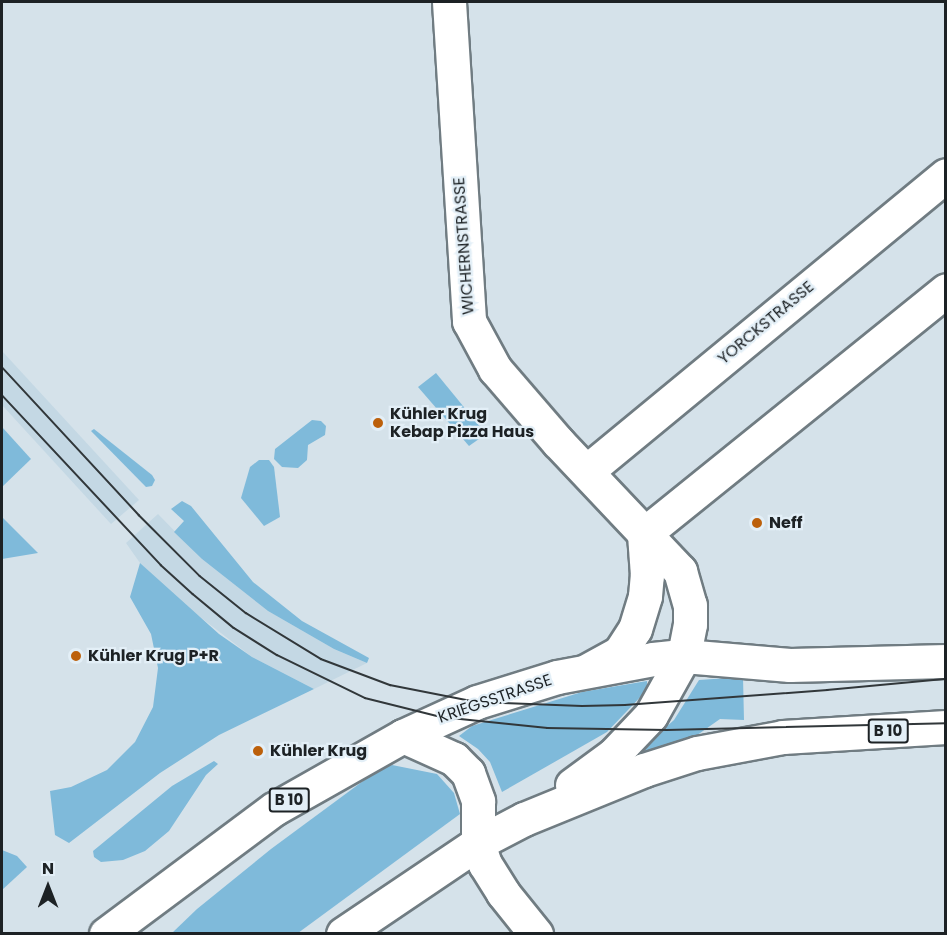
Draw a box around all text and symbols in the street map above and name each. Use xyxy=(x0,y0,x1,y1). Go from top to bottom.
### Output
street label: WICHERNSTRASSE xyxy=(450,177,478,315)
street label: YORCKSTRASSE xyxy=(714,277,818,369)
place label: Kühler Krug Kebap Pizza Haus xyxy=(390,404,534,442)
marker: Kühler Krug Kebap Pizza Haus xyxy=(371,416,385,430)
place label: Neff xyxy=(769,513,802,533)
marker: Neff xyxy=(750,516,764,530)
place label: Kühler Krug P+R xyxy=(88,646,219,666)
marker: Kühler Krug P+R xyxy=(69,649,83,663)
street label: KRIEGSSTRASSE xyxy=(436,671,554,727)
road number: B 10 xyxy=(867,719,909,743)
place label: Kühler Krug xyxy=(270,741,367,761)
marker: Kühler Krug xyxy=(251,744,265,758)
road number: B 10 xyxy=(268,788,310,812)
north arrow xyxy=(18,857,78,917)
text: N xyxy=(42,857,54,880)

